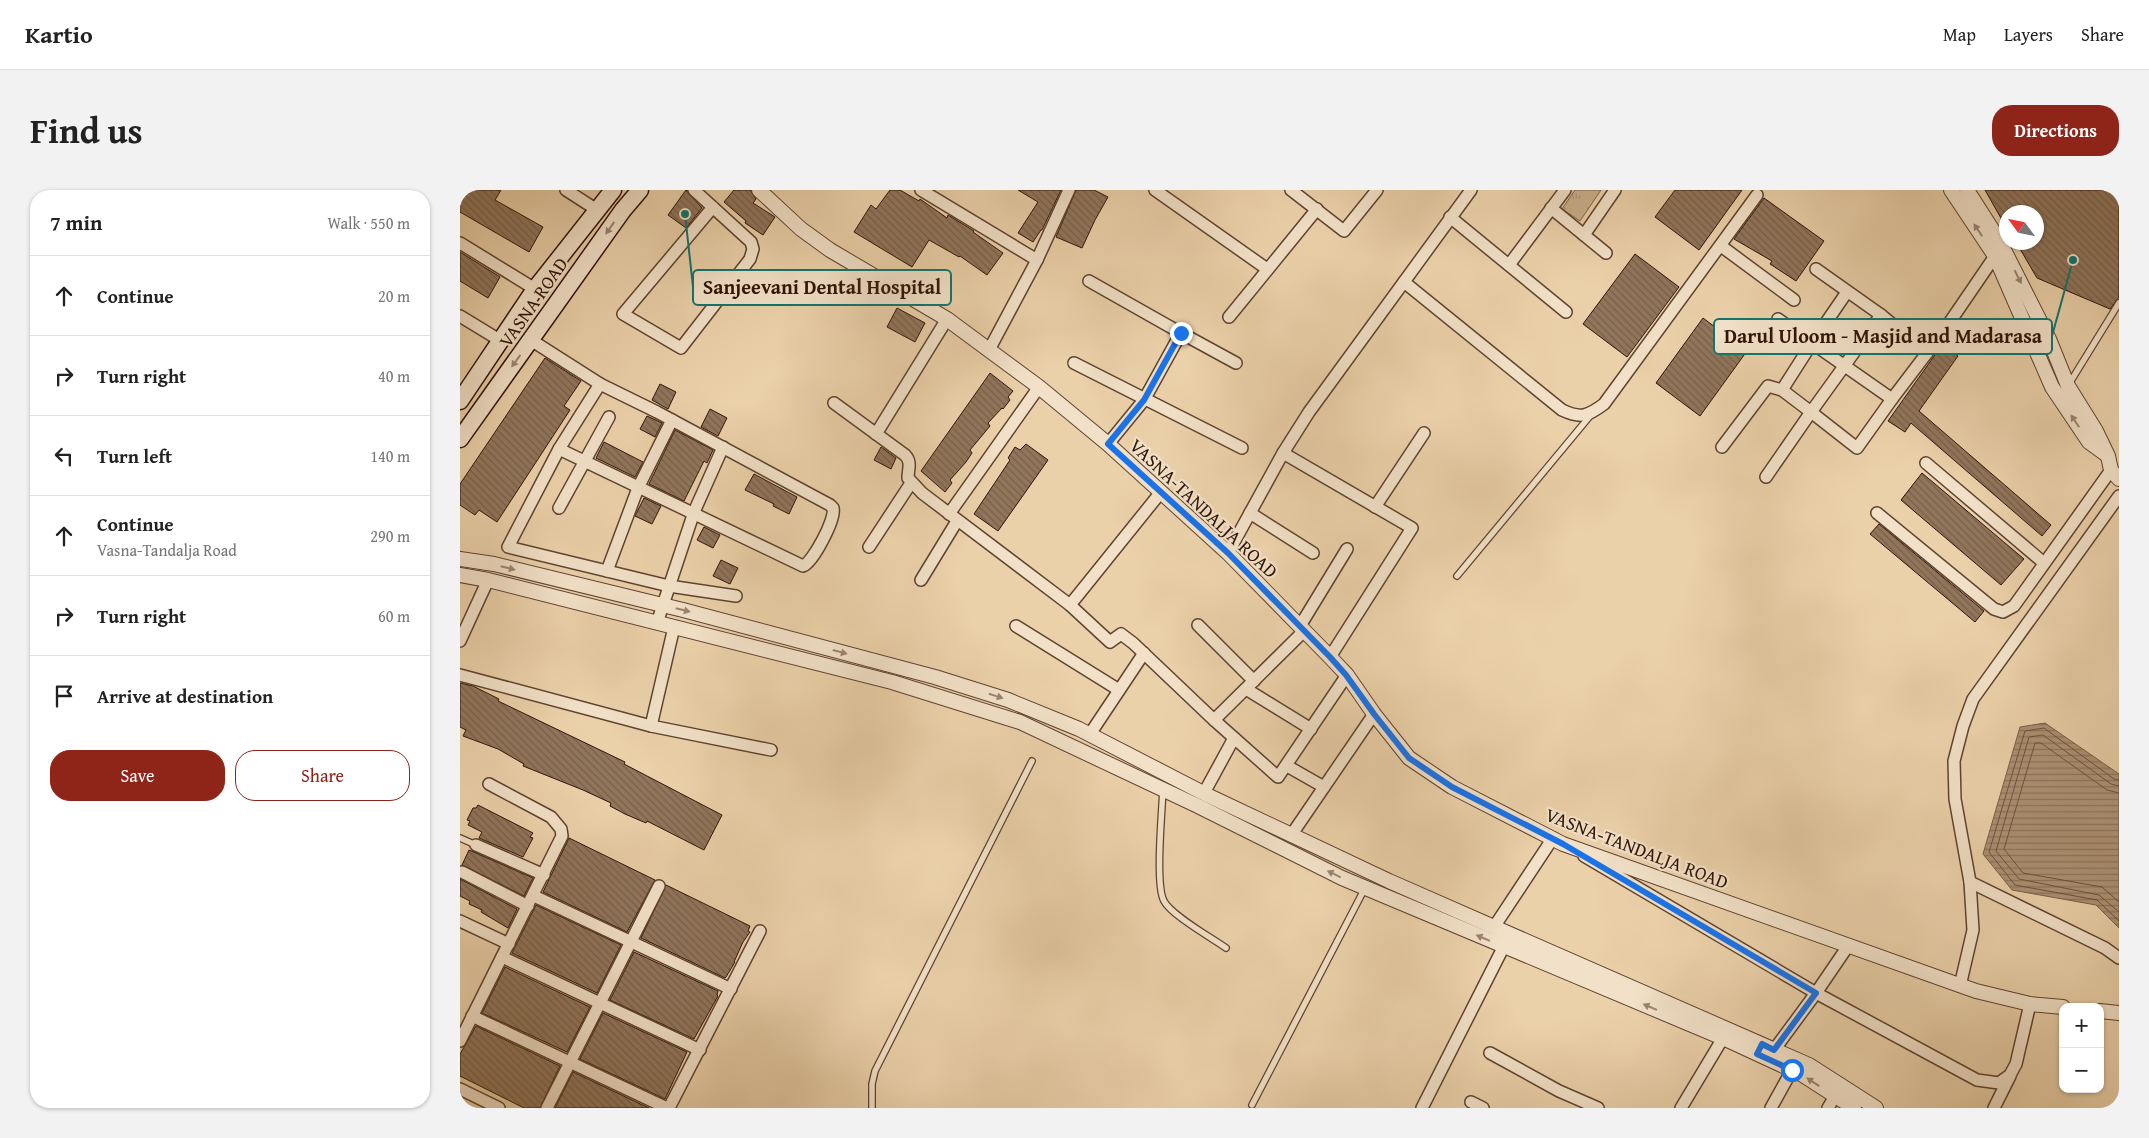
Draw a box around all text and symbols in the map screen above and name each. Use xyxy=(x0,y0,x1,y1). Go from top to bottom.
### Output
text: Kartio xyxy=(25,17,93,52)
text: Map xyxy=(1943,21,1976,48)
text: Layers xyxy=(2004,21,2053,48)
text: Share xyxy=(2081,21,2124,48)
text: Find us xyxy=(30,105,143,156)
button: Directions xyxy=(1992,105,2119,156)
north arrow xyxy=(1999,205,2044,250)
text: 7 min xyxy=(50,207,102,238)
text: Walk · 550 m xyxy=(327,211,410,235)
one-way arrow xyxy=(605,221,615,235)
one-way arrow xyxy=(1973,223,1983,236)
street label: VASNA ROAD xyxy=(492,251,574,353)
callout: Sanjeevani Dental Hospital xyxy=(693,270,951,305)
one-way arrow xyxy=(2014,270,2022,284)
text: Sanjeevani Dental Hospital xyxy=(703,272,941,301)
icon: ahead xyxy=(50,282,78,310)
text: Continue xyxy=(97,282,174,310)
text: 20 m xyxy=(378,284,410,308)
callout: Darul Uloom - Masjid and Madarasa xyxy=(1714,319,2052,354)
text: Darul Uloom - Masjid and Madarasa xyxy=(1724,321,2043,350)
route end xyxy=(1170,322,1193,345)
one-way arrow xyxy=(511,354,521,368)
icon: right xyxy=(50,362,78,390)
text: Turn right xyxy=(97,362,186,390)
text: 40 m xyxy=(378,364,410,388)
one-way arrow xyxy=(2070,414,2080,428)
street label: VASNA-TANDALJA ROAD xyxy=(1124,432,1284,584)
icon: left xyxy=(50,442,78,470)
text: Turn left xyxy=(97,442,172,470)
text: 140 m xyxy=(370,444,410,468)
text: Continue xyxy=(97,510,174,538)
icon: ahead xyxy=(50,522,78,550)
text: 290 m xyxy=(370,524,410,548)
text: Vasna-Tandalja Road xyxy=(97,538,237,562)
one-way arrow xyxy=(500,564,515,572)
icon: right xyxy=(50,602,78,630)
text: Turn right xyxy=(97,602,186,630)
text: 60 m xyxy=(378,604,410,628)
one-way arrow xyxy=(675,607,690,615)
one-way arrow xyxy=(832,648,847,656)
icon: arrive xyxy=(50,682,78,710)
text: Arrive at destination xyxy=(97,682,273,710)
one-way arrow xyxy=(989,692,1004,700)
button: Save xyxy=(50,750,225,801)
button: Share xyxy=(235,750,410,801)
street label: VASNA-TANDALJA ROAD xyxy=(1542,800,1732,896)
one-way arrow xyxy=(1327,870,1341,878)
one-way arrow xyxy=(1476,933,1491,941)
one-way arrow xyxy=(1642,1003,1657,1010)
map controls xyxy=(2059,1003,2104,1093)
button: + xyxy=(2059,1003,2104,1048)
button: − xyxy=(2059,1048,2104,1093)
route start xyxy=(1781,1059,1804,1082)
one-way arrow xyxy=(1807,1077,1820,1086)

